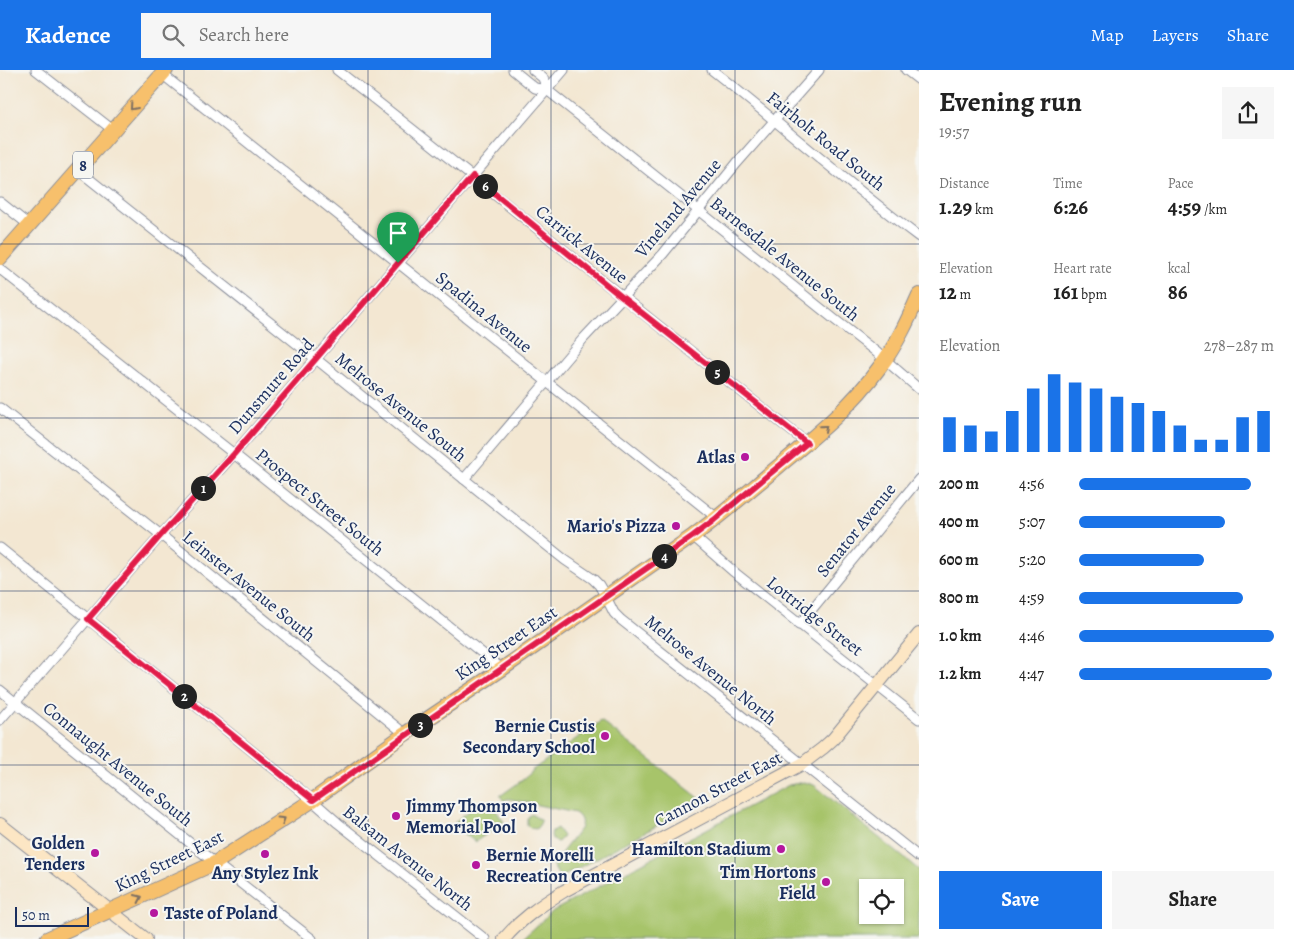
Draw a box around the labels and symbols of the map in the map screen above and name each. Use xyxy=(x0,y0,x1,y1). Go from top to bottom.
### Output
street label: Fairholt Road South xyxy=(762,86,890,196)
one-way arrow xyxy=(130,101,139,110)
road number: 8 xyxy=(73,152,93,178)
street label: Vineland Avenue xyxy=(629,153,727,263)
pin: 6 xyxy=(472,174,498,198)
street label: Barnesdale Avenue South xyxy=(705,191,865,327)
street label: Carrick Avenue xyxy=(531,199,633,289)
pin xyxy=(377,212,419,263)
street label: Spadina Avenue xyxy=(431,266,537,358)
street label: Dunsmure Road xyxy=(223,333,320,439)
street label: Melrose Avenue South xyxy=(330,347,472,468)
pin: 5 xyxy=(704,360,730,384)
one-way arrow xyxy=(819,425,828,434)
street label: Prospect Street South xyxy=(251,443,389,561)
place label: Atlas xyxy=(696,445,735,469)
marker: Atlas xyxy=(739,451,751,463)
pin: 1 xyxy=(190,476,216,500)
street label: Senator Avenue xyxy=(811,478,901,582)
place label: Mario's Pizza xyxy=(567,514,666,538)
marker: Mario's Pizza xyxy=(670,520,682,532)
street label: Leinster Avenue South xyxy=(178,525,321,647)
pin: 4 xyxy=(652,544,676,568)
street label: Lottridge Street xyxy=(762,571,868,661)
street label: King Street East xyxy=(450,600,562,686)
street label: Melrose Avenue North xyxy=(640,609,782,731)
pin: 2 xyxy=(172,684,196,708)
street label: Connaught Avenue South xyxy=(38,696,198,832)
pin: 3 xyxy=(408,712,432,738)
place label: Bernie Custis Secondary School xyxy=(463,714,595,759)
marker: Bernie Custis Secondary School xyxy=(599,730,611,742)
street label: Cannon Street East xyxy=(650,745,786,833)
place label: Jimmy Thompson Memorial Pool xyxy=(406,794,538,839)
street label: Balsam Avenue North xyxy=(338,800,478,917)
marker: Jimmy Thompson Memorial Pool xyxy=(390,810,402,822)
one-way arrow xyxy=(276,817,285,826)
street label: King Street East xyxy=(110,824,228,898)
place label: Golden Tenders xyxy=(24,831,85,876)
place label: Hamilton Stadium xyxy=(631,837,771,861)
place label: Bernie Morelli Recreation Centre xyxy=(486,843,622,888)
marker: Hamilton Stadium xyxy=(775,843,787,855)
marker: Golden Tenders xyxy=(89,847,101,859)
marker: Any Stylez Ink xyxy=(259,848,271,860)
marker: Bernie Morelli Recreation Centre xyxy=(470,859,482,871)
place label: Tim Hortons Field xyxy=(720,860,816,905)
place label: Any Stylez Ink xyxy=(211,861,319,885)
marker: Tim Hortons Field xyxy=(820,876,832,888)
one-way arrow xyxy=(134,893,143,904)
place label: Taste of Poland xyxy=(164,901,278,925)
scale bar xyxy=(15,904,89,927)
marker: Taste of Poland xyxy=(148,907,160,919)

